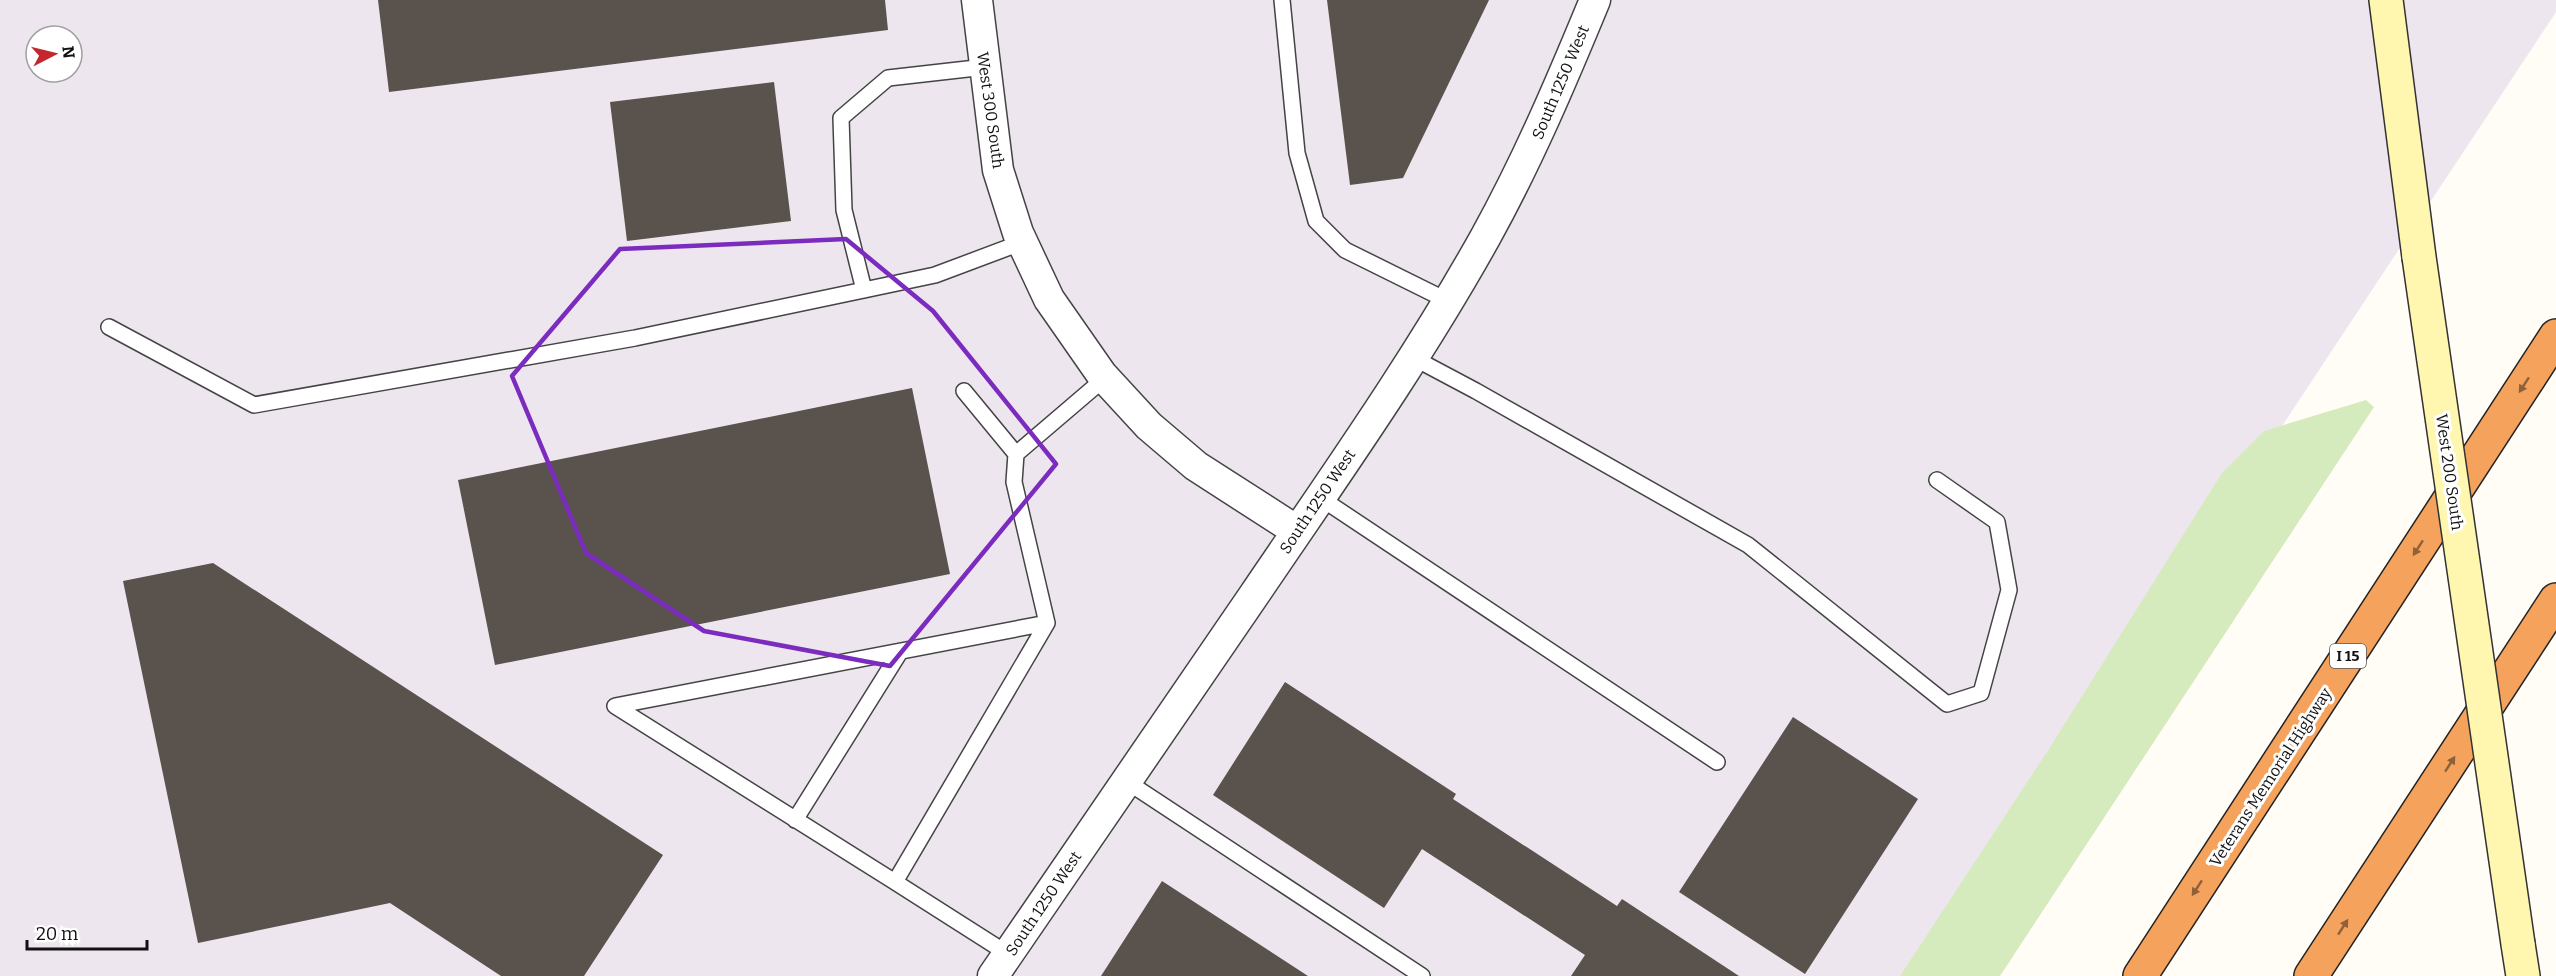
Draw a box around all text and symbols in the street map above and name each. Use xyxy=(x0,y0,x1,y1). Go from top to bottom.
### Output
street label: South 1250 West xyxy=(1528,22,1593,142)
north arrow xyxy=(24,24,84,84)
text: N xyxy=(58,45,79,60)
street label: West 300 South xyxy=(973,51,1008,170)
one-way arrow xyxy=(2519,377,2530,393)
street label: West 200 South xyxy=(2432,413,2467,531)
street label: South 1250 West xyxy=(1275,445,1359,557)
one-way arrow xyxy=(2412,540,2424,556)
road number: I 15 xyxy=(2330,644,2366,668)
street label: Veterans Memorial Highway xyxy=(2205,684,2336,870)
one-way arrow xyxy=(2444,756,2455,772)
street label: South 1250 West xyxy=(1001,847,1085,959)
one-way arrow xyxy=(2192,880,2203,896)
scale bar xyxy=(27,913,147,951)
one-way arrow xyxy=(2337,919,2348,935)
text: 20 m xyxy=(36,923,78,945)

